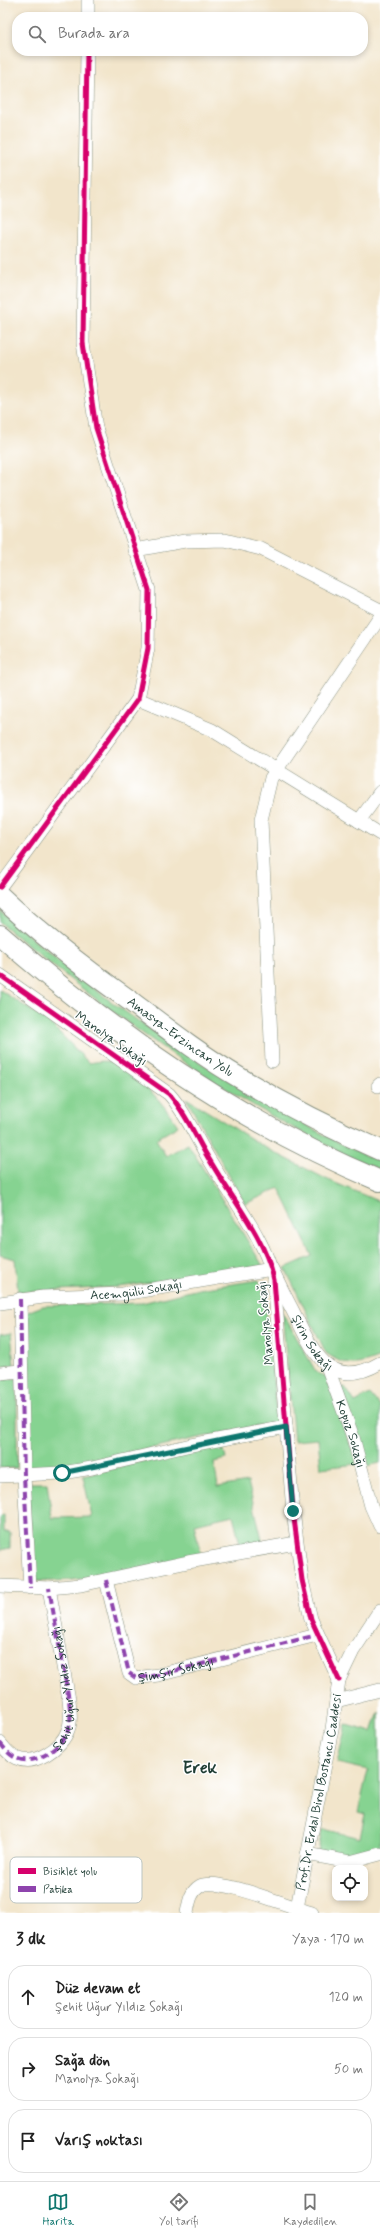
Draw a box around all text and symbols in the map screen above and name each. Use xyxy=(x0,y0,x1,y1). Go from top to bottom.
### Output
search box xyxy=(12,12,368,56)
icon: search xyxy=(26,23,48,45)
text: Burada ara xyxy=(58,24,130,44)
street label: Amasya-Erzincan Yolu xyxy=(124,993,237,1081)
street label: Manolya Sokağı xyxy=(71,1008,151,1070)
street label: Acemgülü Sokağı xyxy=(90,1276,184,1304)
street label: Manolya Sokağı xyxy=(254,1280,278,1366)
street label: Şirin Sokağı xyxy=(288,1312,336,1375)
street label: Kopuz Sokağı xyxy=(332,1398,369,1470)
route start xyxy=(53,1464,71,1482)
route end xyxy=(284,1502,302,1520)
street label: Şehit Uğur Yıldız Sokağı xyxy=(41,1620,61,1752)
text: Şehit Uğur Yıldız Sokağı xyxy=(47,1625,79,1755)
street label: Şimşir Sokağı xyxy=(137,1653,215,1686)
street label: Prof.Dr. Erdal Birol Bostancı Caddesi xyxy=(292,1693,345,1892)
district label: Erek xyxy=(183,1757,218,1779)
legend xyxy=(10,1857,142,1903)
text: Bisiklet yolu xyxy=(43,1865,97,1879)
map controls xyxy=(332,1865,368,1901)
button: locate xyxy=(332,1865,368,1901)
text: Patika xyxy=(43,1883,73,1897)
text: 3 dk xyxy=(16,1928,46,1950)
text: Yaya · 170 m xyxy=(292,1931,364,1948)
text: Düz devam et xyxy=(55,1979,140,1999)
icon: ahead xyxy=(17,1986,39,2008)
text: 120 m xyxy=(329,1989,363,2006)
text: Şehit Uğur Yıldız Sokağı xyxy=(55,1999,183,2016)
text: Sağa dön xyxy=(55,2051,110,2071)
icon: right xyxy=(17,2058,39,2080)
text: 50 m xyxy=(334,2061,363,2078)
text: Manolya Sokağı xyxy=(55,2071,140,2088)
icon: arrive xyxy=(17,2130,39,2152)
text: Varış noktası xyxy=(55,2131,143,2151)
tab: Harita xyxy=(43,2191,74,2229)
tab: Yol tarifi xyxy=(159,2191,198,2229)
tab: Kaydedilen xyxy=(283,2191,337,2229)

